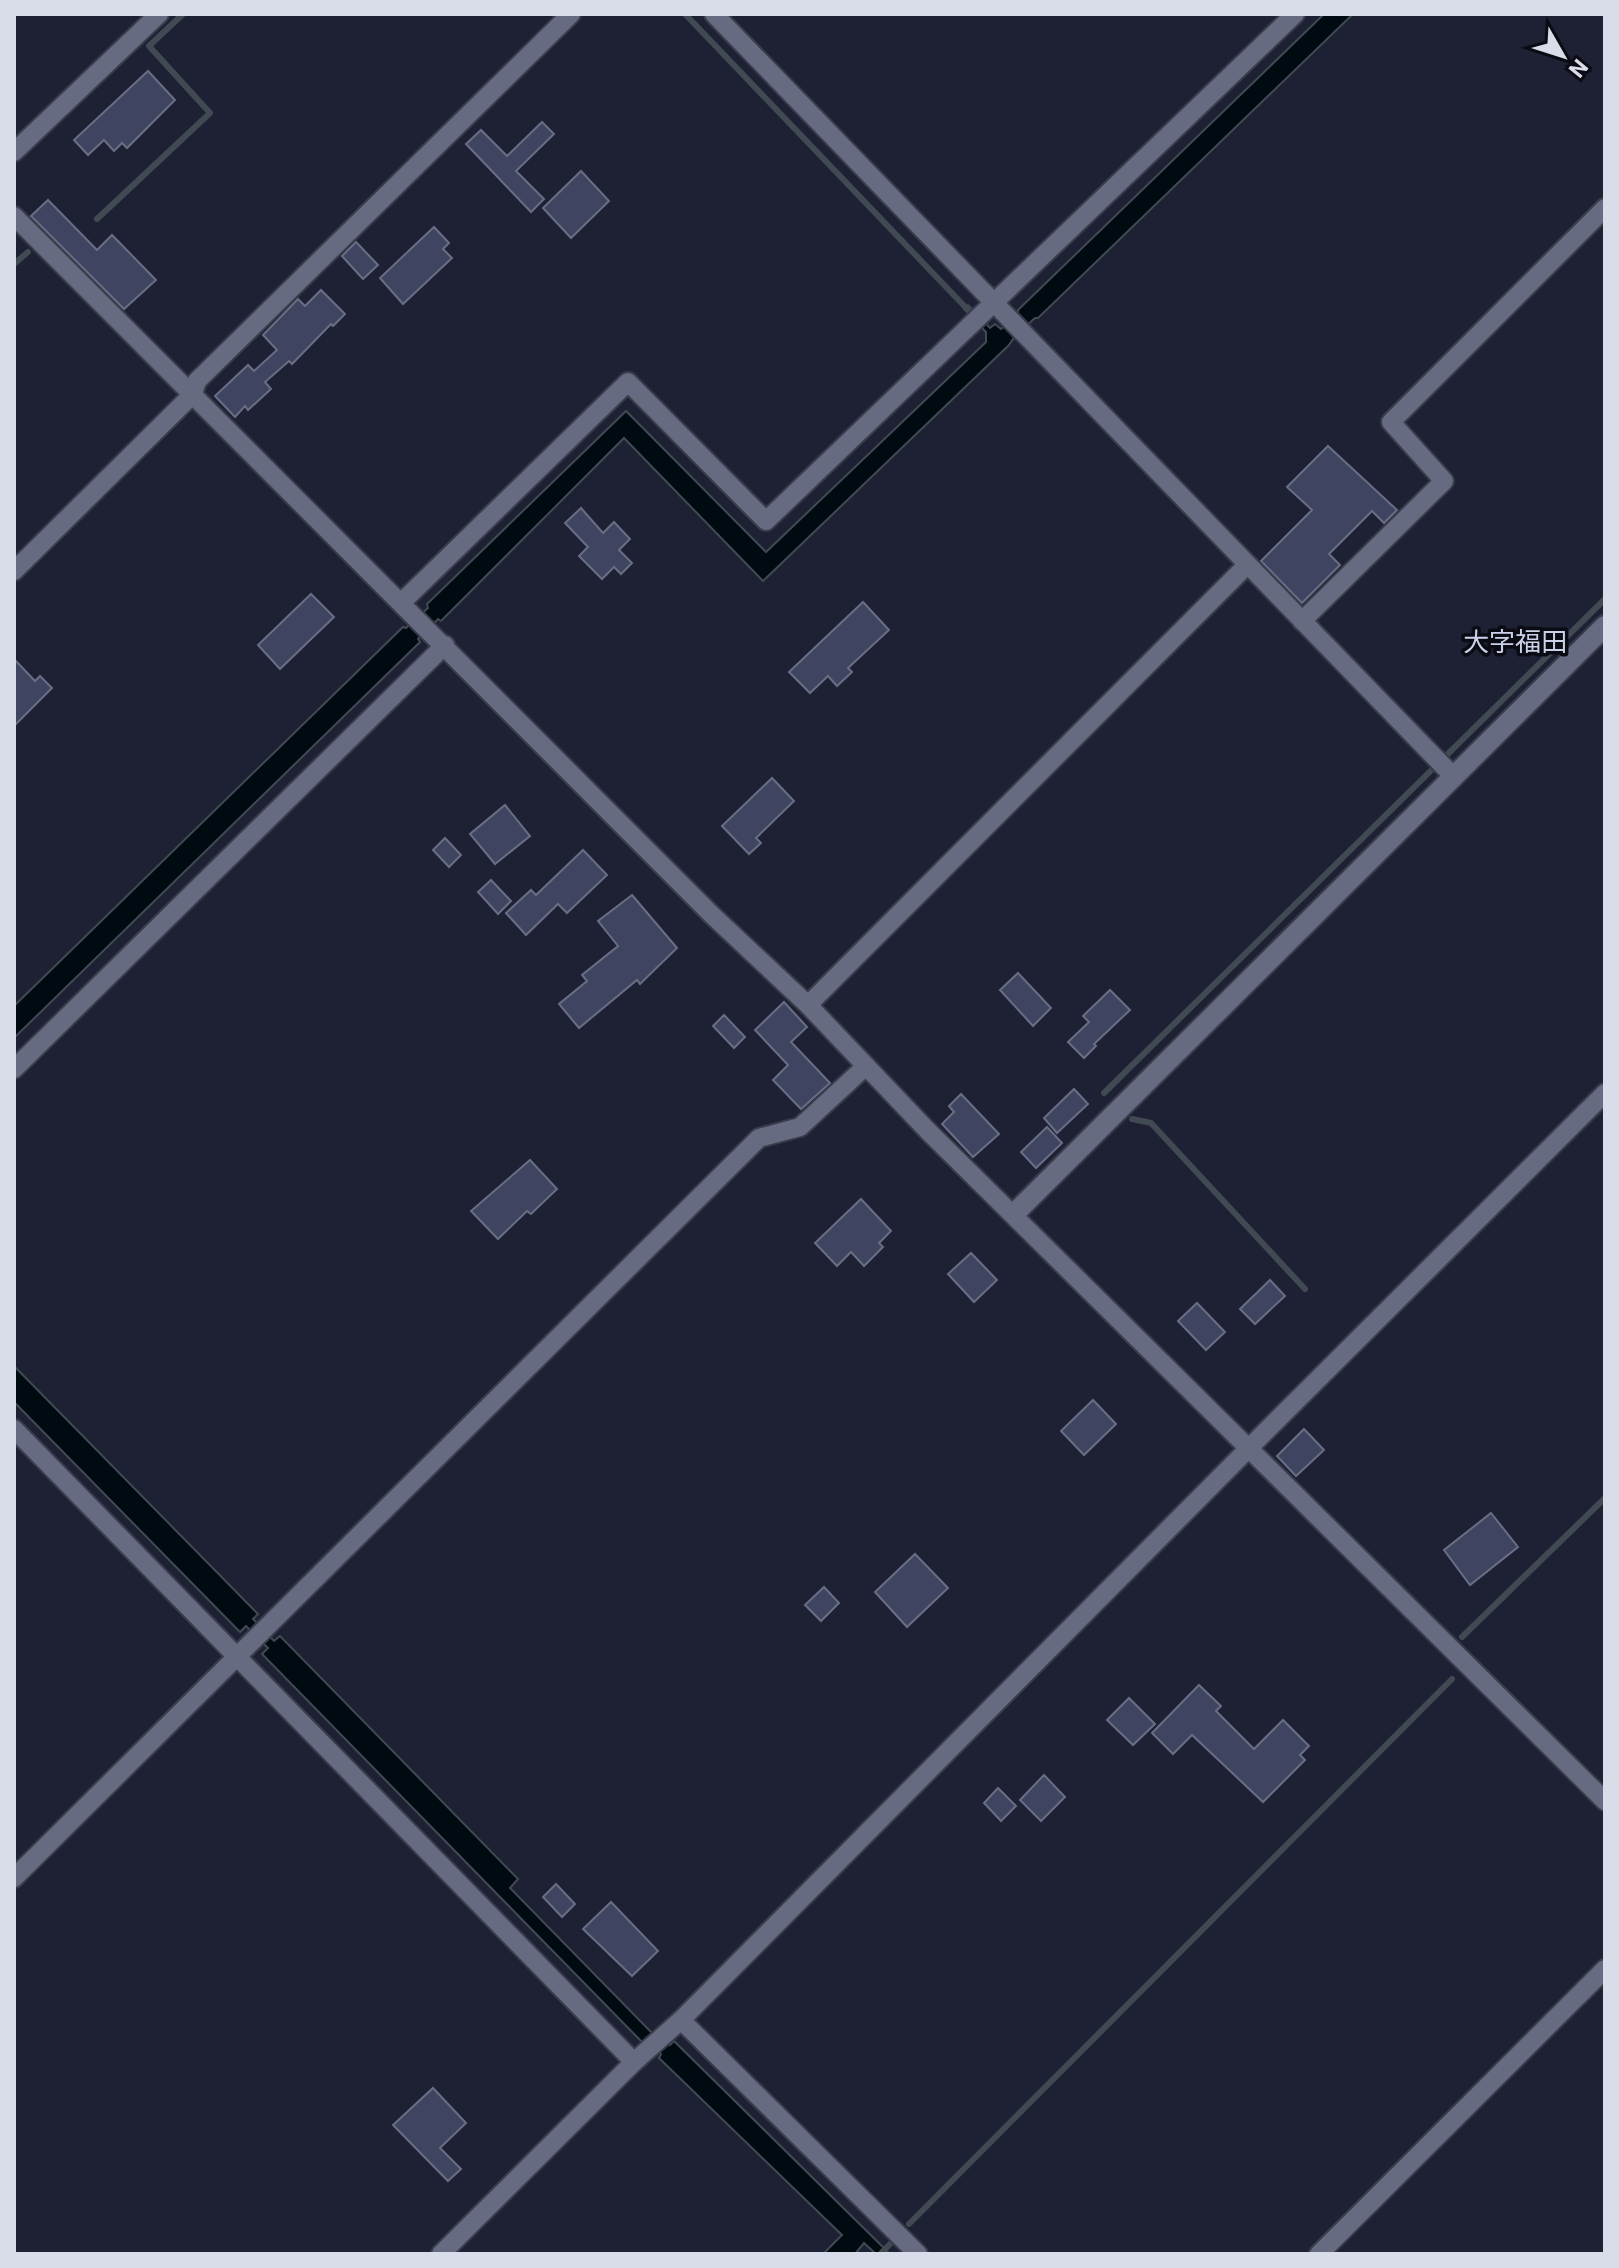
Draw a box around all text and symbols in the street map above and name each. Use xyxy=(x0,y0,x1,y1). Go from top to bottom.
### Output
north arrow xyxy=(1523,16,1603,96)
text: N xyxy=(1564,54,1593,82)
district label: 大字福田 xyxy=(1463,627,1567,657)

